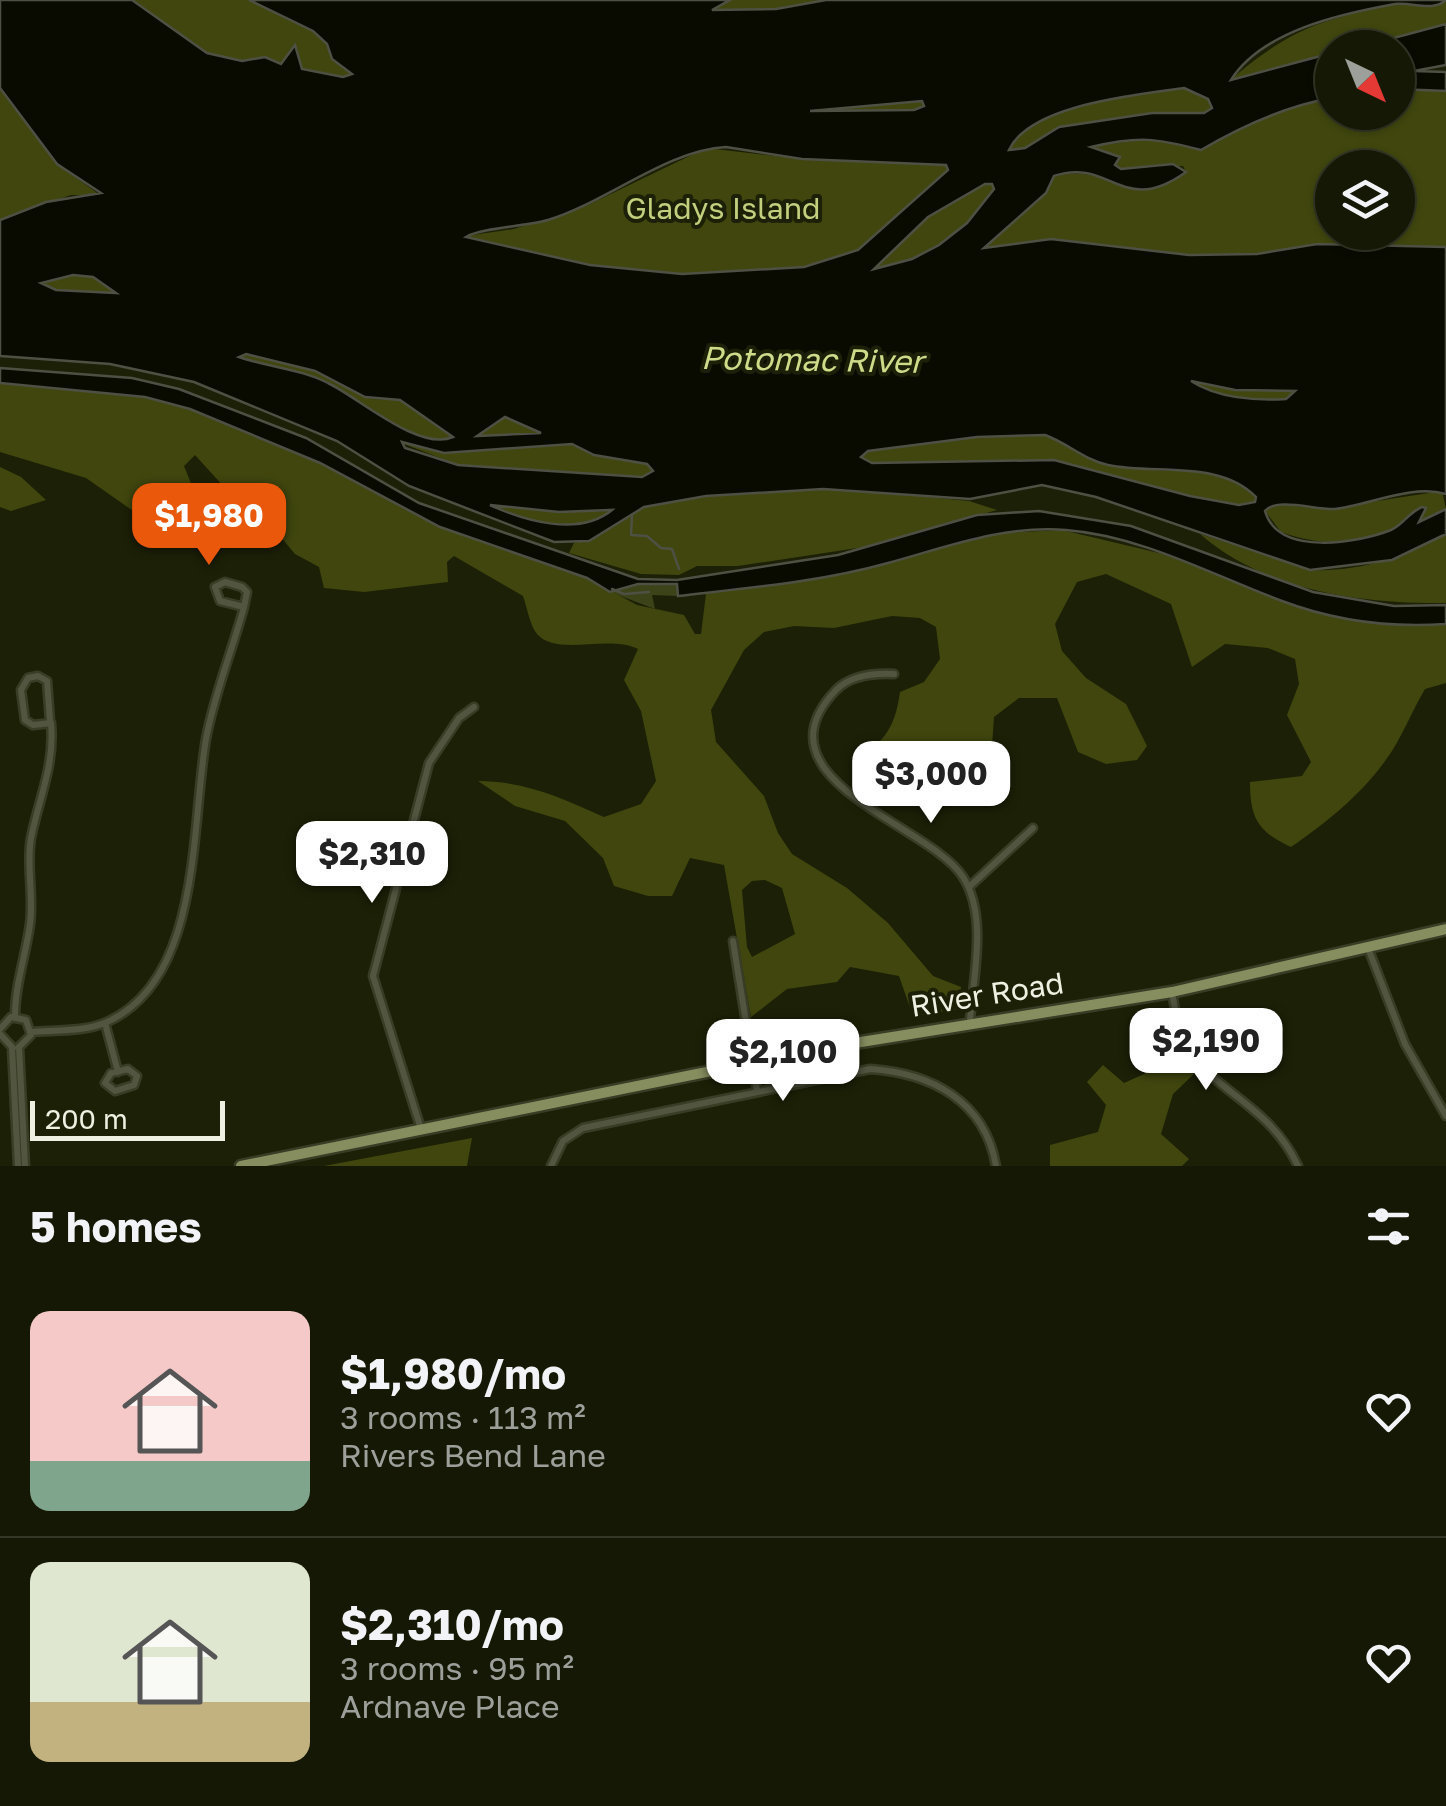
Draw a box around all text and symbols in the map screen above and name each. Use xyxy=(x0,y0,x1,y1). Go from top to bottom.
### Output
north arrow xyxy=(1315,30,1415,130)
map controls xyxy=(1315,30,1415,250)
button: layers xyxy=(1315,150,1415,250)
park label: Gladys Island xyxy=(625,190,821,226)
water label: Potomac River xyxy=(701,338,928,380)
pin: $1,980 xyxy=(128,483,290,568)
text: $1,980 xyxy=(154,496,264,534)
pin: $3,000 xyxy=(850,741,1012,826)
text: $3,000 xyxy=(874,754,988,792)
pin: $2,310 xyxy=(291,821,453,906)
text: $2,310 xyxy=(318,834,426,872)
street label: River Road xyxy=(908,964,1066,1024)
pin: $2,190 xyxy=(1125,1008,1287,1093)
pin: $2,100 xyxy=(702,1019,864,1104)
text: $2,190 xyxy=(1152,1021,1260,1059)
text: $2,100 xyxy=(728,1032,838,1070)
scale bar xyxy=(30,1096,225,1140)
text: 200 m xyxy=(45,1102,128,1135)
icon: filters xyxy=(1361,1199,1416,1254)
text: 5 homes xyxy=(30,1201,202,1251)
text: $1,980/mo xyxy=(340,1348,566,1398)
icon: home xyxy=(110,1351,230,1471)
icon: heart xyxy=(1361,1384,1416,1439)
text: 3 rooms · 113 m² xyxy=(340,1398,586,1436)
text: Rivers Bend Lane xyxy=(340,1436,606,1474)
text: $2,310/mo xyxy=(340,1599,564,1649)
icon: home xyxy=(110,1602,230,1722)
icon: heart xyxy=(1361,1635,1416,1690)
text: 3 rooms · 95 m² xyxy=(340,1649,574,1687)
text: Ardnave Place xyxy=(340,1687,560,1725)

